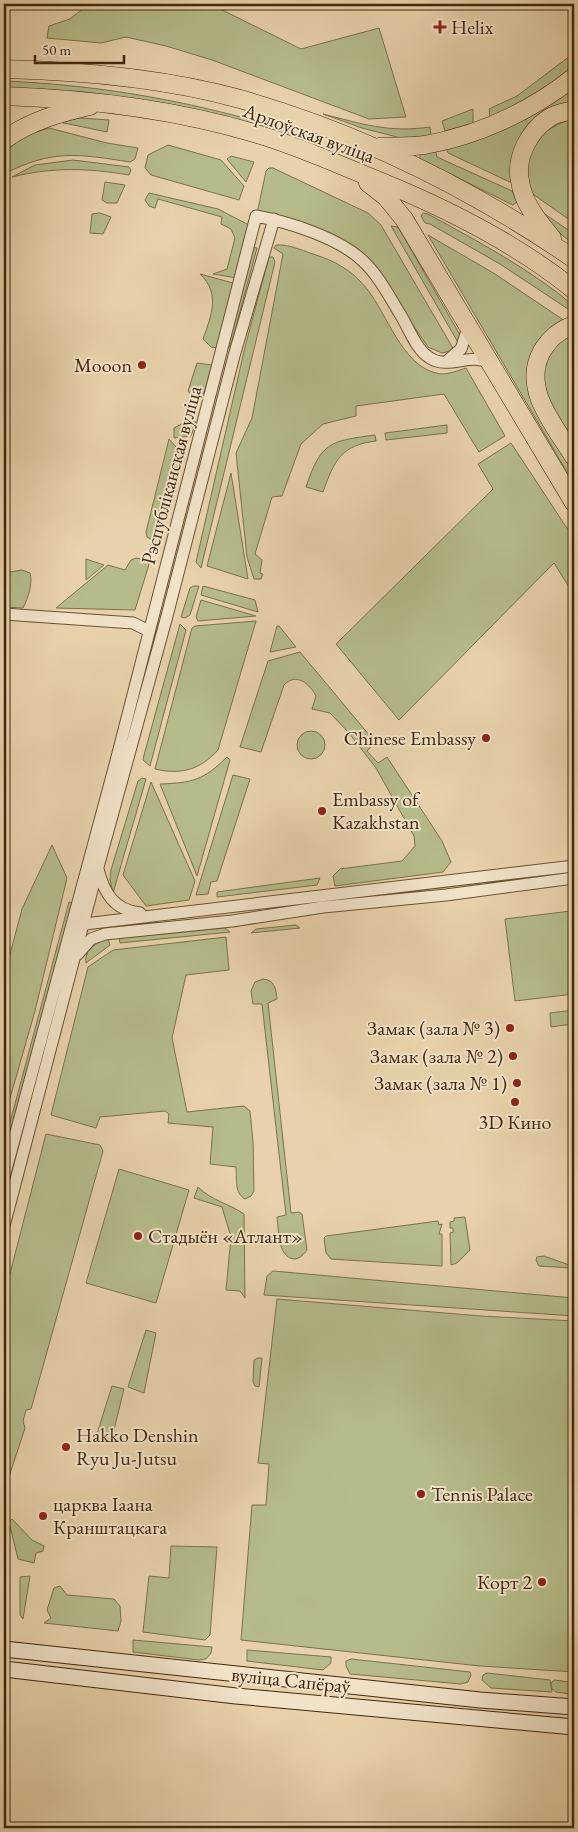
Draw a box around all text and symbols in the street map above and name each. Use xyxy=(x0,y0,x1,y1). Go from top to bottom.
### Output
place label: Helix xyxy=(451,14,494,40)
marker: Helix xyxy=(433,20,447,34)
scale bar xyxy=(35,32,124,64)
text: 50 m xyxy=(42,40,71,59)
street label: Арлоўская вуліца xyxy=(239,97,378,169)
place label: Mooon xyxy=(74,352,132,378)
marker: Mooon xyxy=(136,359,148,371)
street label: Рэспубліканская вуліца xyxy=(135,383,207,567)
place label: Chinese Embassy xyxy=(344,725,476,751)
marker: Chinese Embassy xyxy=(480,732,492,744)
place label: Embassy of Kazakhstan xyxy=(332,786,421,835)
marker: Embassy of Kazakhstan xyxy=(316,805,328,817)
place label: Замак (зала № 3) xyxy=(367,1015,500,1041)
marker: Замак (зала № 3) xyxy=(504,1022,516,1034)
place label: Замак (зала № 2) xyxy=(370,1043,503,1069)
marker: Замак (зала № 2) xyxy=(507,1050,519,1062)
place label: Замак (зала № 1) xyxy=(374,1070,507,1096)
marker: Замак (зала № 1) xyxy=(511,1077,523,1089)
marker: 3D Кино xyxy=(509,1096,521,1108)
place label: 3D Кино xyxy=(479,1109,551,1135)
place label: Стадыён «Атлант» xyxy=(148,1223,303,1249)
marker: Стадыён «Атлант» xyxy=(132,1230,144,1242)
place label: Hakko Denshin Ryu Ju-Jutsu xyxy=(76,1422,199,1471)
marker: Hakko Denshin Ryu Ju-Jutsu xyxy=(60,1441,72,1453)
place label: Tennis Palace xyxy=(431,1481,533,1507)
marker: Tennis Palace xyxy=(415,1488,427,1500)
place label: царква Іаана Кранштацкага xyxy=(53,1491,167,1540)
marker: царква Іаана Кранштацкага xyxy=(37,1510,49,1522)
place label: Корт 2 xyxy=(477,1569,532,1595)
marker: Корт 2 xyxy=(536,1576,548,1588)
street label: вуліца Сапёраў xyxy=(230,1661,352,1699)

